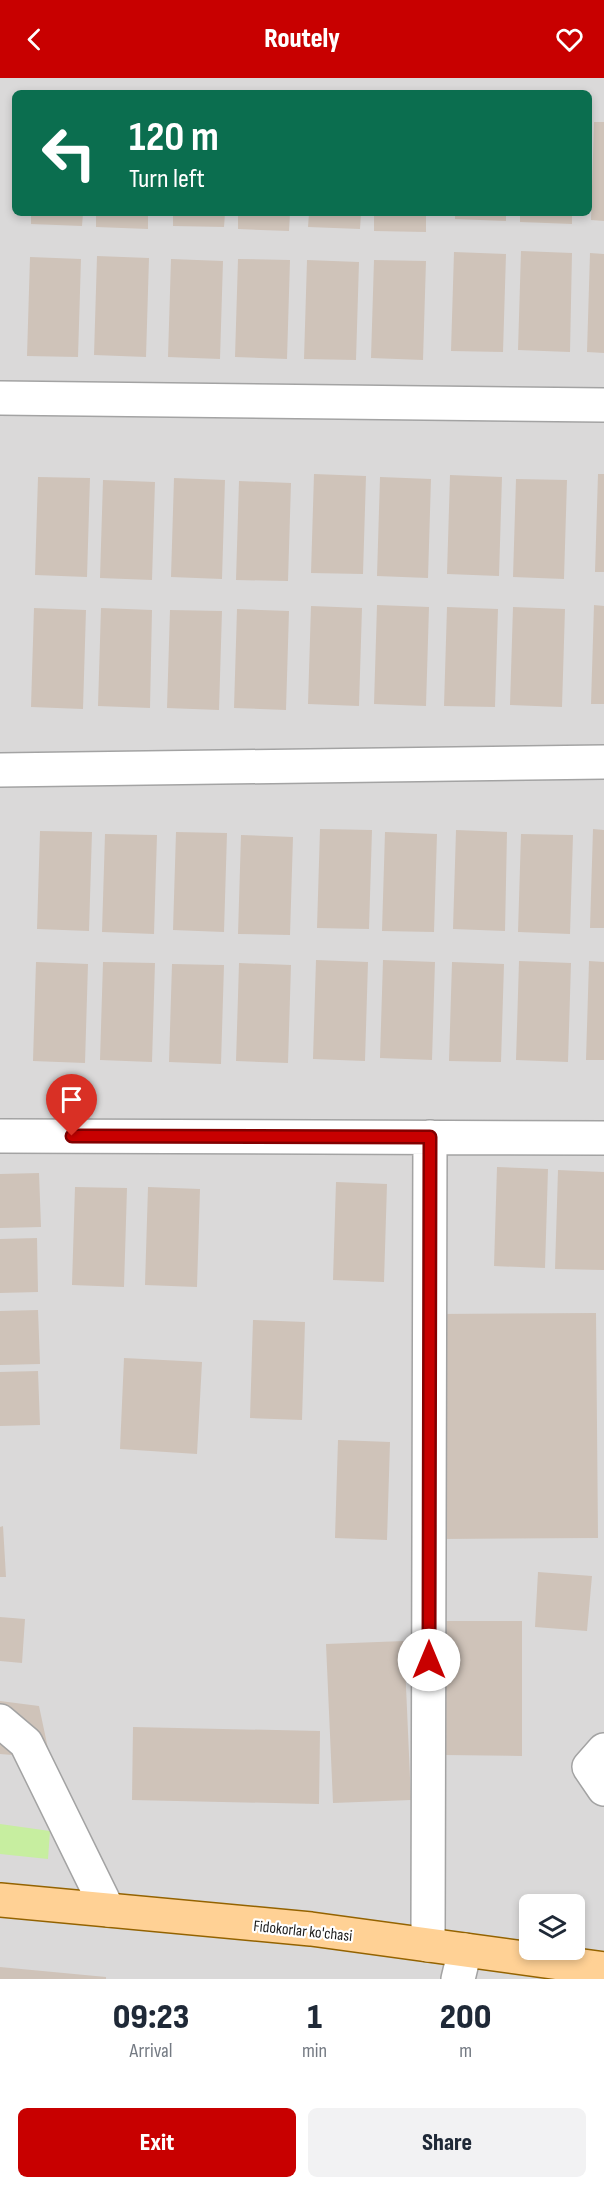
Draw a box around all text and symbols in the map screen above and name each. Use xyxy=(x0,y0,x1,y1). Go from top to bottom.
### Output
icon: back xyxy=(18,23,51,56)
text: Routely xyxy=(264,23,340,55)
icon: heart xyxy=(553,23,586,56)
text: 120 m xyxy=(129,112,219,163)
icon: left xyxy=(30,114,108,192)
text: Turn left xyxy=(129,163,205,195)
pin xyxy=(46,1074,97,1136)
icon: arrive xyxy=(55,1083,88,1116)
position arrow xyxy=(397,1628,461,1692)
map controls xyxy=(519,1894,585,1960)
button: layers xyxy=(519,1894,585,1960)
street label: Fidokorlar ko'chasi xyxy=(253,1917,353,1946)
text: 09:23 xyxy=(113,1996,189,2039)
text: 1 xyxy=(307,1996,322,2039)
text: 200 xyxy=(440,1996,491,2039)
text: Arrival xyxy=(130,2039,173,2063)
text: min xyxy=(302,2039,327,2063)
text: m xyxy=(459,2039,472,2063)
button: Exit xyxy=(18,2108,296,2177)
button: Share xyxy=(308,2108,586,2177)

